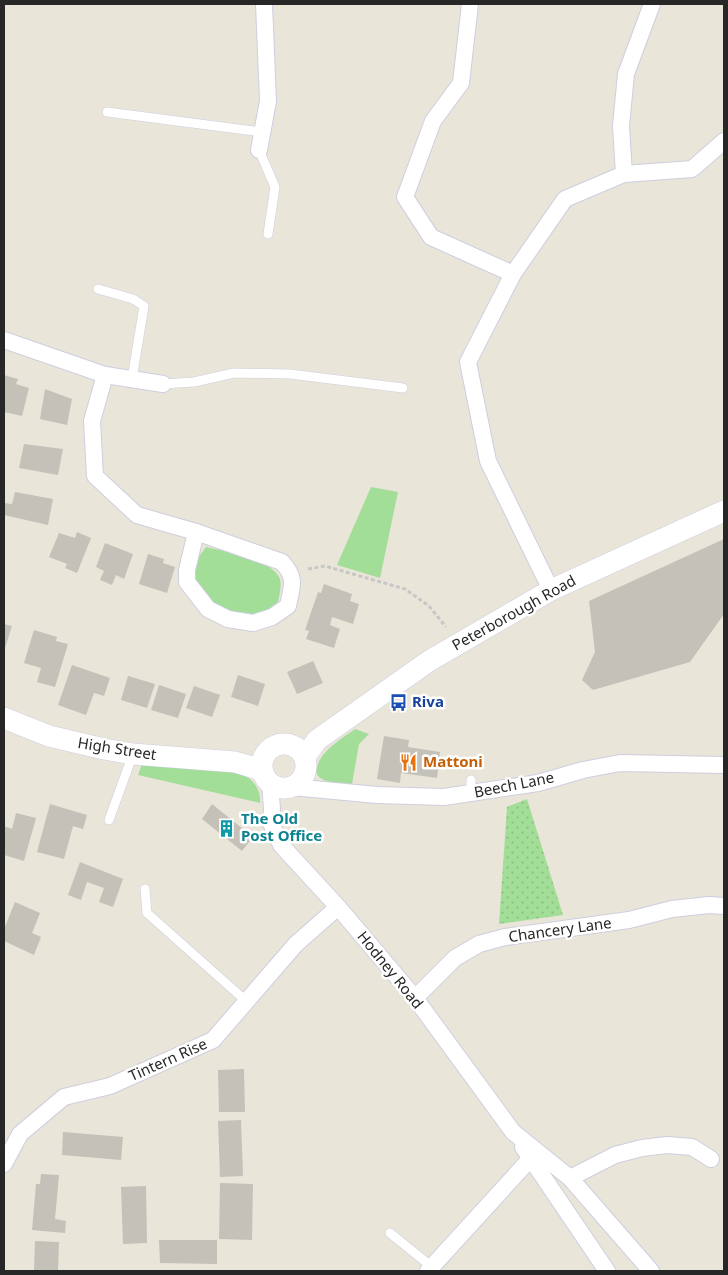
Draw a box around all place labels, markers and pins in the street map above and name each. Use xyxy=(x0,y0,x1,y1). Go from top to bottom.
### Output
place label: Riva xyxy=(412,691,444,711)
bus stop icon: Riva xyxy=(388,692,408,712)
place label: Mattoni xyxy=(423,751,483,771)
restaurant icon: Mattoni xyxy=(399,752,419,772)
place label: The Old Post Office xyxy=(241,808,322,845)
building icon: The Old Post Office xyxy=(217,818,237,838)

